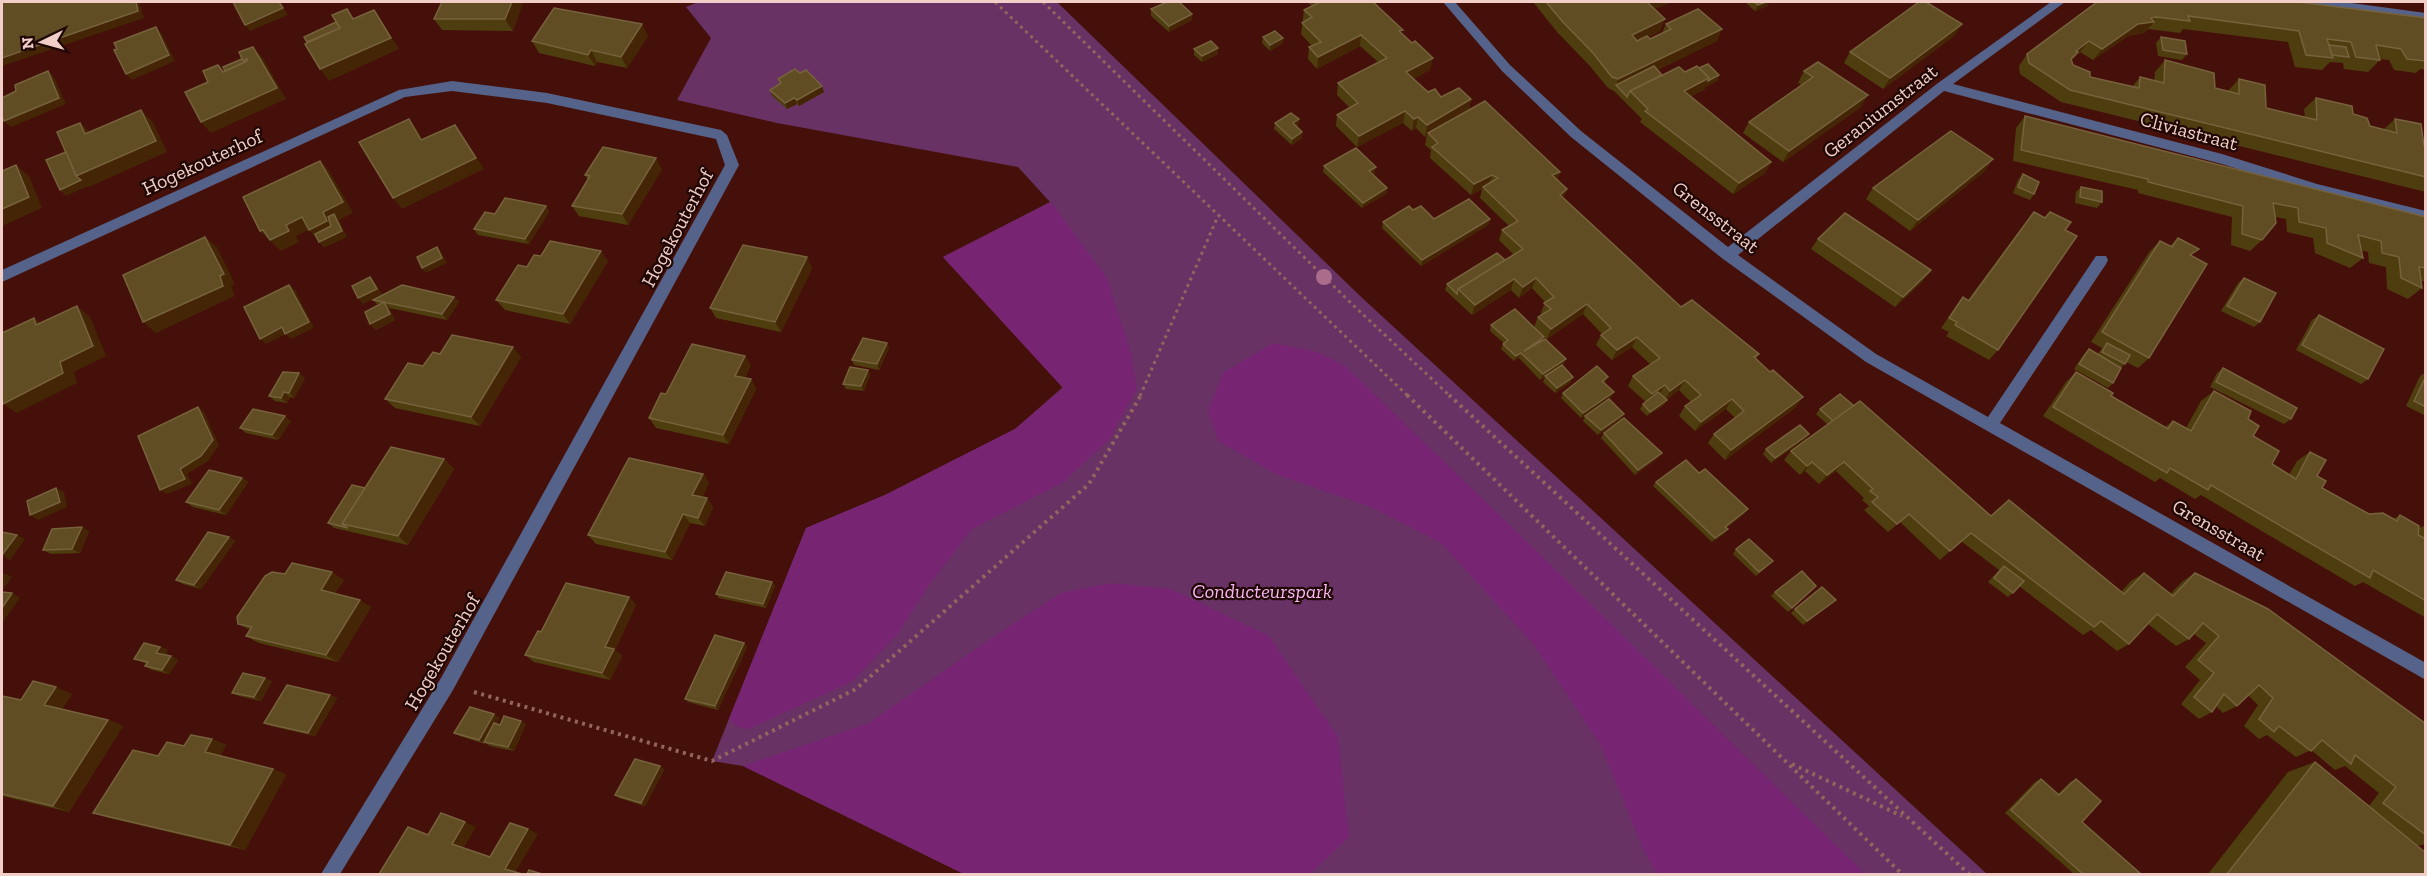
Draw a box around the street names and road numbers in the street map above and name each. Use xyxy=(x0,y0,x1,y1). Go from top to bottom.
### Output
street label: Geraniumstraat xyxy=(1818,59,1942,163)
street label: Cliviastraat xyxy=(2137,106,2241,156)
street label: Hogekouterhof xyxy=(138,123,267,200)
street label: Hogekouterhof xyxy=(636,164,719,291)
street label: Grensstraat xyxy=(1668,176,1764,259)
street label: Grensstraat xyxy=(2168,494,2270,566)
street label: Hogekouterhof xyxy=(399,588,486,714)

